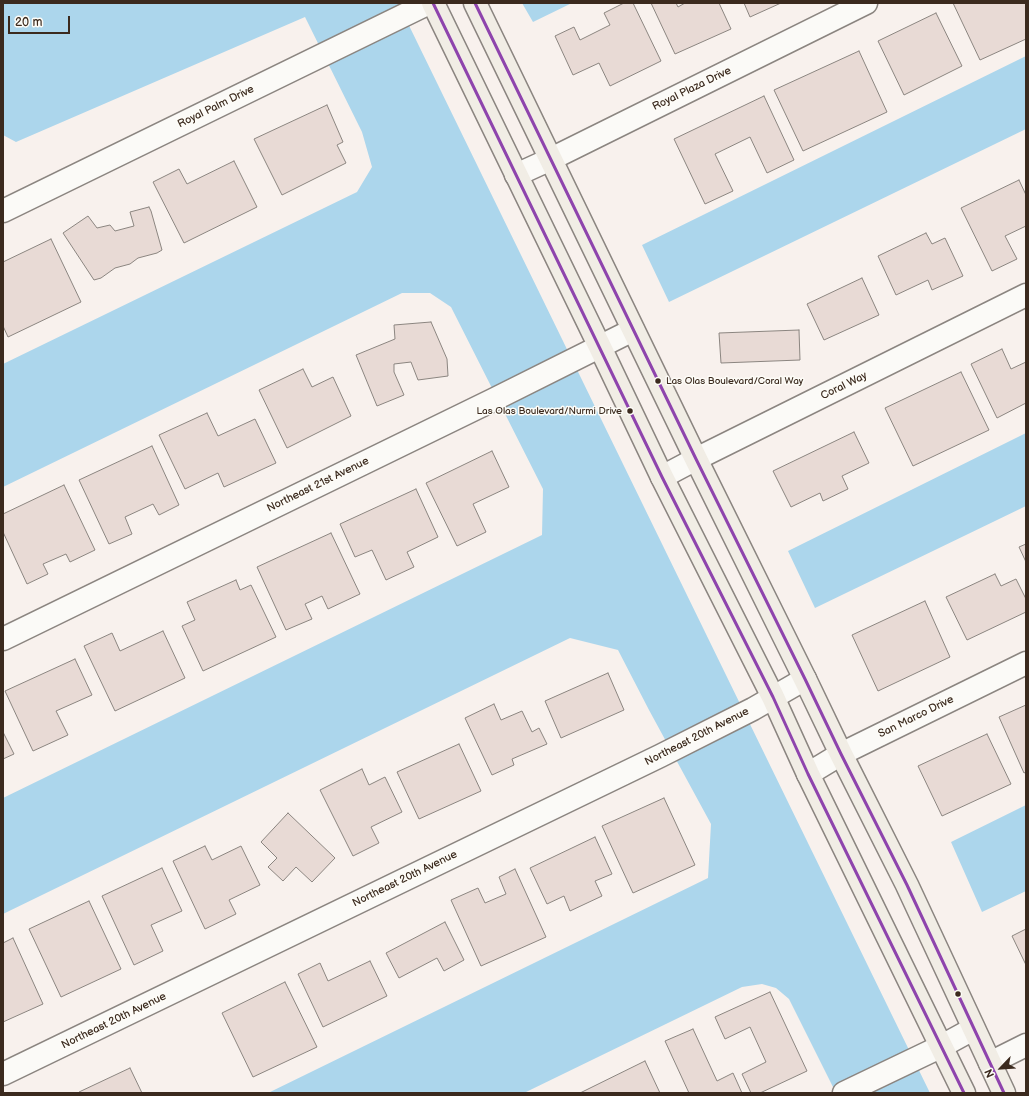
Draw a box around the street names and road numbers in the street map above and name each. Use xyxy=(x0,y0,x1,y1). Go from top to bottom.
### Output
street label: Royal Plaza Drive xyxy=(650,64,734,114)
street label: Royal Palm Drive xyxy=(176,83,256,131)
street label: Coral Way xyxy=(819,369,869,403)
street label: Northeast 21st Avenue xyxy=(265,455,371,515)
street label: San Marco Drive xyxy=(876,693,956,741)
street label: Northeast 20th Avenue xyxy=(643,705,751,769)
street label: Northeast 20th Avenue xyxy=(350,848,460,910)
street label: Northeast 20th Avenue xyxy=(59,990,169,1052)

